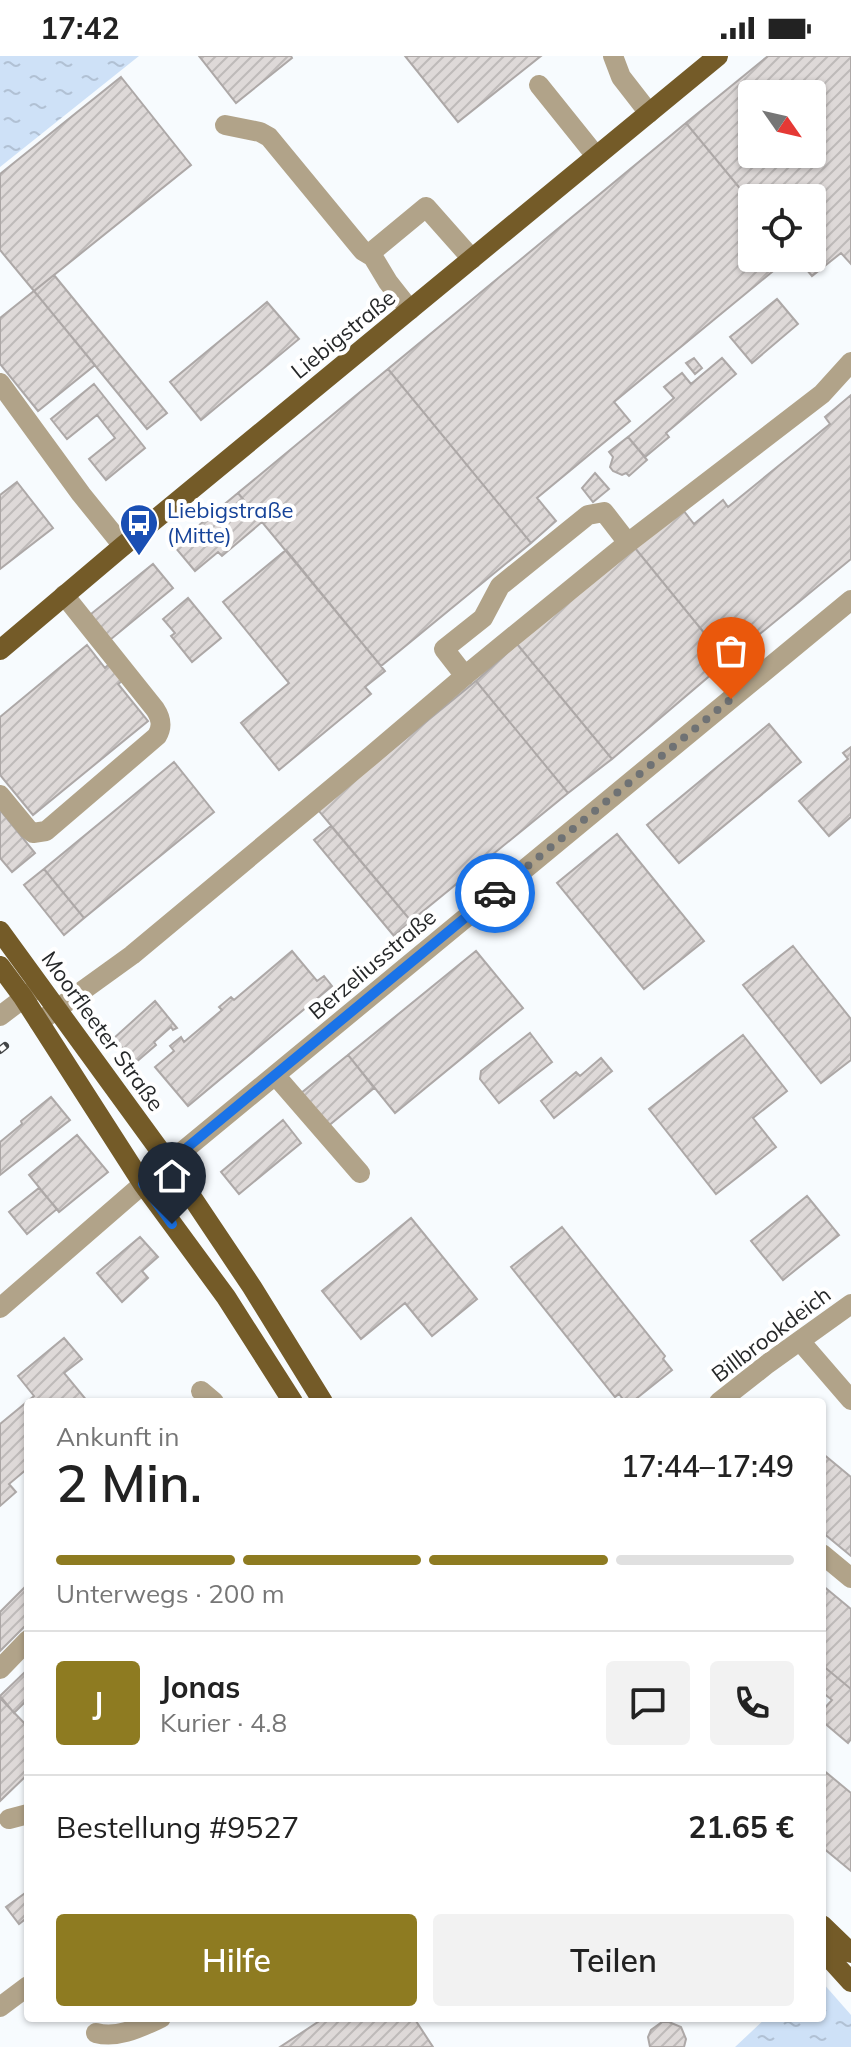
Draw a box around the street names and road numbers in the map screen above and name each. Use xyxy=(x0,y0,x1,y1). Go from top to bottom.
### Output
street label: Liebigstraße xyxy=(285,283,401,385)
street label: Berzeliusstraße xyxy=(303,903,441,1025)
street label: Moorfleeter Straße xyxy=(36,946,170,1116)
street label: Billbrookdeich xyxy=(706,1280,836,1388)

